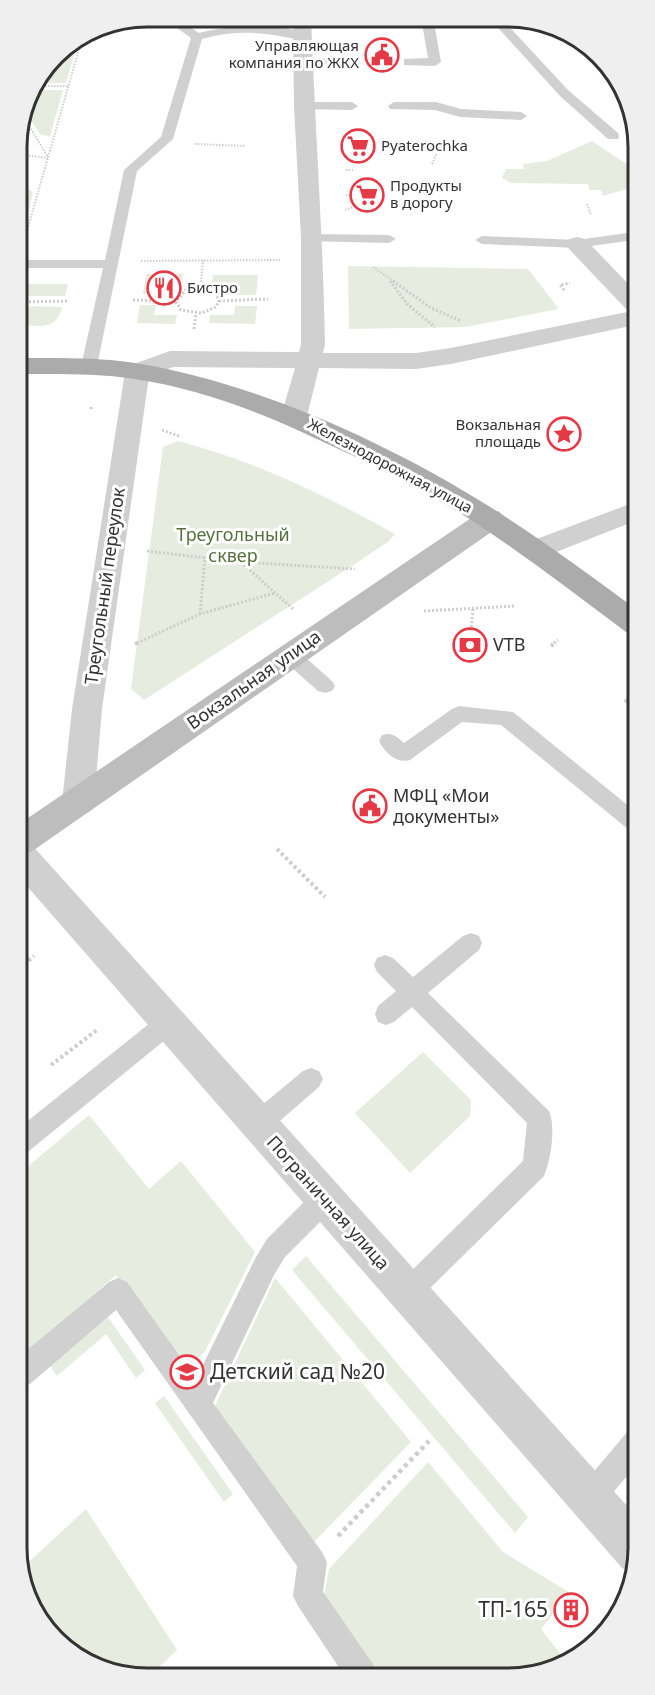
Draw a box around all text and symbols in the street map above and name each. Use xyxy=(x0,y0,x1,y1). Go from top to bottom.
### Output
place label: Управляющая компания по ЖКХ xyxy=(229,35,359,72)
public building icon: Управляющая компания по ЖКХ xyxy=(364,37,400,73)
supermarket icon: Pyaterochka xyxy=(340,128,376,164)
place label: Pyaterochka xyxy=(381,135,468,155)
place label: Продукты в дорогу xyxy=(390,175,462,212)
supermarket icon: Продукты в дорогу xyxy=(349,177,385,213)
restaurant icon: Бистро xyxy=(146,270,182,306)
place label: Бистро xyxy=(187,277,238,297)
street label: Железнодорожная улица xyxy=(305,413,476,517)
place label: Вокзальная площадь xyxy=(456,414,541,451)
place icon: Вокзальная площадь xyxy=(546,416,582,452)
street label: Треугольный переулок xyxy=(78,485,130,686)
park label: Треугольный сквер xyxy=(176,522,290,567)
street label: Вокзальная улица xyxy=(182,624,325,734)
bank icon: VTB xyxy=(452,627,488,663)
place label: VTB xyxy=(493,632,526,656)
place label: МФЦ «Мои документы» xyxy=(393,783,499,828)
public building icon: МФЦ «Мои документы» xyxy=(352,788,388,824)
street label: Пограничная улица xyxy=(262,1130,395,1275)
school or university icon: Детский сад №20 xyxy=(169,1354,205,1390)
place label: Детский сад №20 xyxy=(210,1357,385,1385)
building icon: ТП-165 xyxy=(553,1592,589,1628)
place label: ТП-165 xyxy=(478,1595,548,1623)

